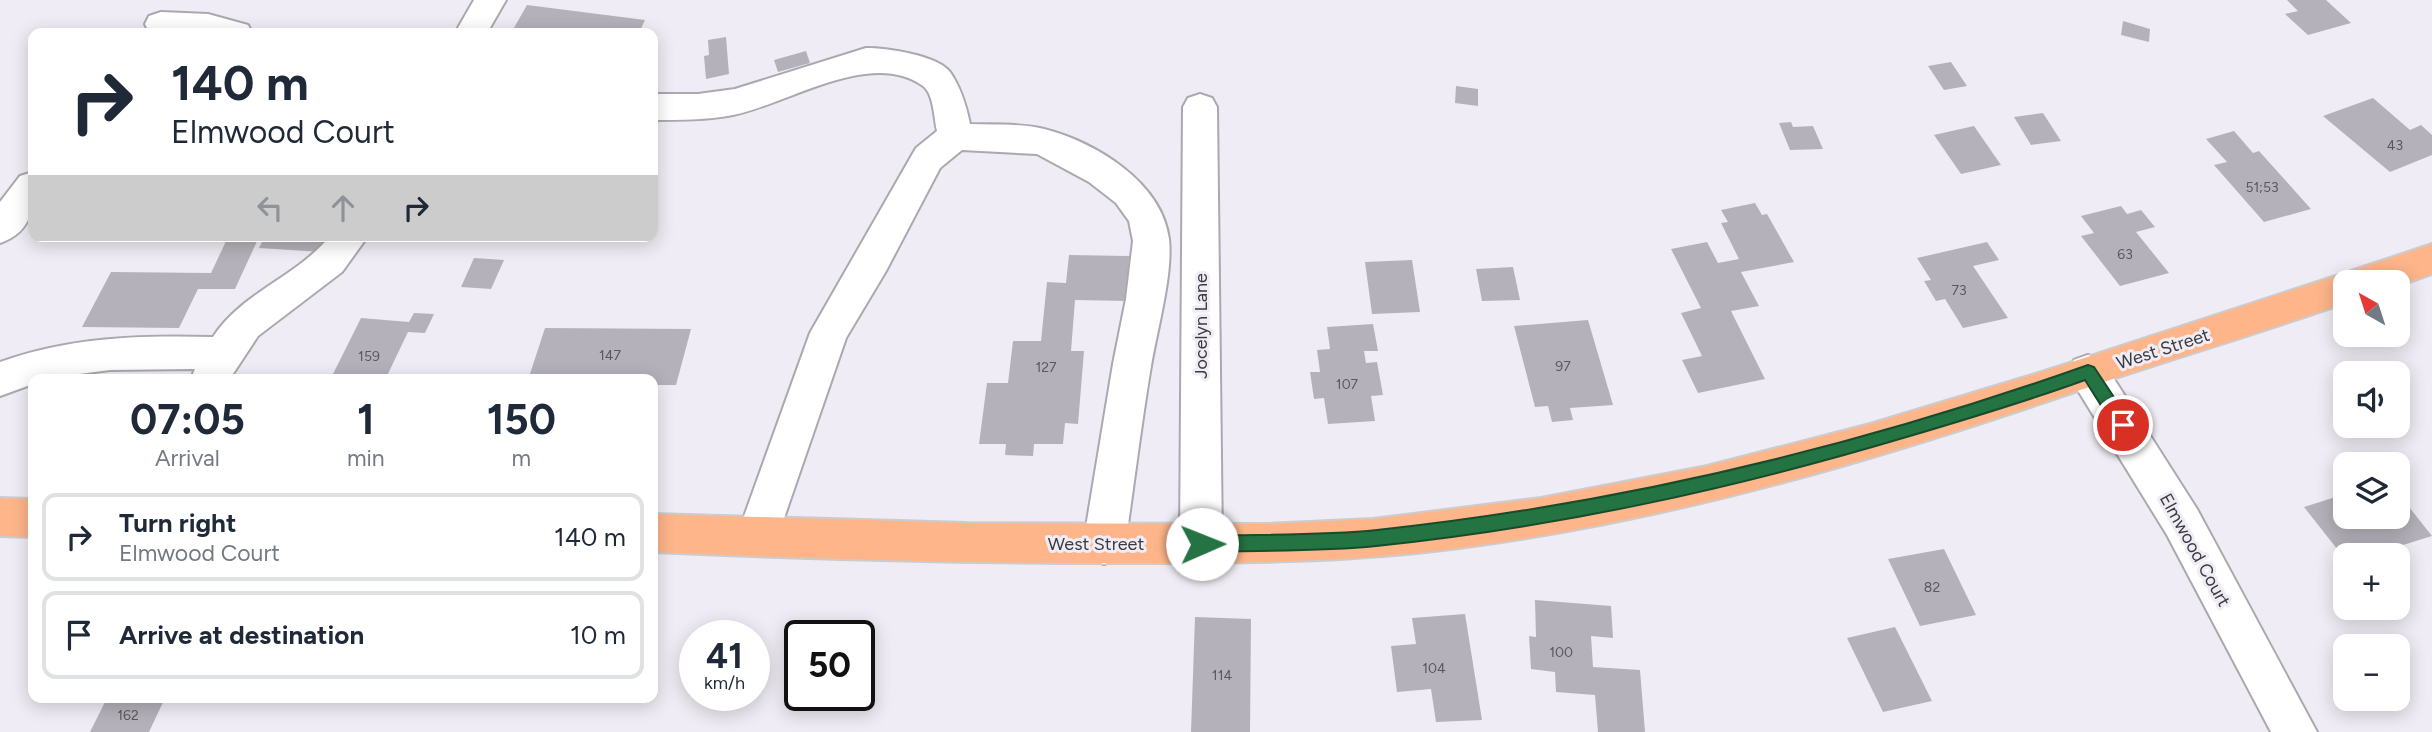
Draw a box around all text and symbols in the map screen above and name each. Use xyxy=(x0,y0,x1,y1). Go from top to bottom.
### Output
text: 140 m xyxy=(171,53,309,112)
icon: right xyxy=(56,56,147,147)
text: Elmwood Court xyxy=(171,113,395,151)
house number: 43 xyxy=(2387,137,2403,154)
house number: 51;53 xyxy=(2245,179,2279,196)
icon: left xyxy=(251,189,289,227)
icon: ahead xyxy=(324,189,362,227)
icon: right xyxy=(397,189,435,227)
house number: 63 xyxy=(2117,246,2133,263)
north arrow xyxy=(2333,270,2410,346)
map controls xyxy=(2333,270,2410,711)
street label: Jocelyn Lane xyxy=(1190,273,1212,379)
house number: 73 xyxy=(1951,282,1967,299)
street label: West Street xyxy=(2114,324,2212,374)
house number: 147 xyxy=(599,347,621,364)
house number: 159 xyxy=(358,348,380,365)
house number: 97 xyxy=(1555,358,1571,375)
house number: 127 xyxy=(1035,359,1057,376)
button: sound xyxy=(2333,361,2410,438)
house number: 107 xyxy=(1336,376,1359,393)
text: 07:05 xyxy=(130,394,245,445)
text: 1 xyxy=(357,394,375,445)
text: 150 xyxy=(487,394,556,445)
pin xyxy=(2093,395,2153,455)
icon: arrive xyxy=(2104,406,2142,444)
text: Arrival xyxy=(155,444,220,472)
text: min xyxy=(347,444,385,472)
text: m xyxy=(512,444,531,472)
button: layers xyxy=(2333,452,2410,529)
street label: Elmwood Court xyxy=(2155,490,2235,611)
text: Turn right xyxy=(119,507,236,539)
position arrow xyxy=(1165,507,1239,581)
icon: right xyxy=(60,518,98,556)
text: 140 m xyxy=(554,521,626,553)
street label: West Street xyxy=(1048,533,1144,555)
text: Elmwood Court xyxy=(119,539,280,567)
button: + xyxy=(2333,543,2410,620)
house number: 82 xyxy=(1924,579,1940,596)
icon: arrive xyxy=(60,616,98,654)
text: Arrive at destination xyxy=(119,619,364,651)
text: 10 m xyxy=(570,619,626,651)
speed limit sign: 50 xyxy=(784,620,875,711)
button: − xyxy=(2333,634,2410,711)
text: 41 xyxy=(706,635,743,677)
house number: 100 xyxy=(1549,644,1573,661)
house number: 104 xyxy=(1422,660,1446,677)
house number: 114 xyxy=(1212,667,1232,684)
text: km/h xyxy=(704,672,745,694)
house number: 162 xyxy=(117,707,139,724)

